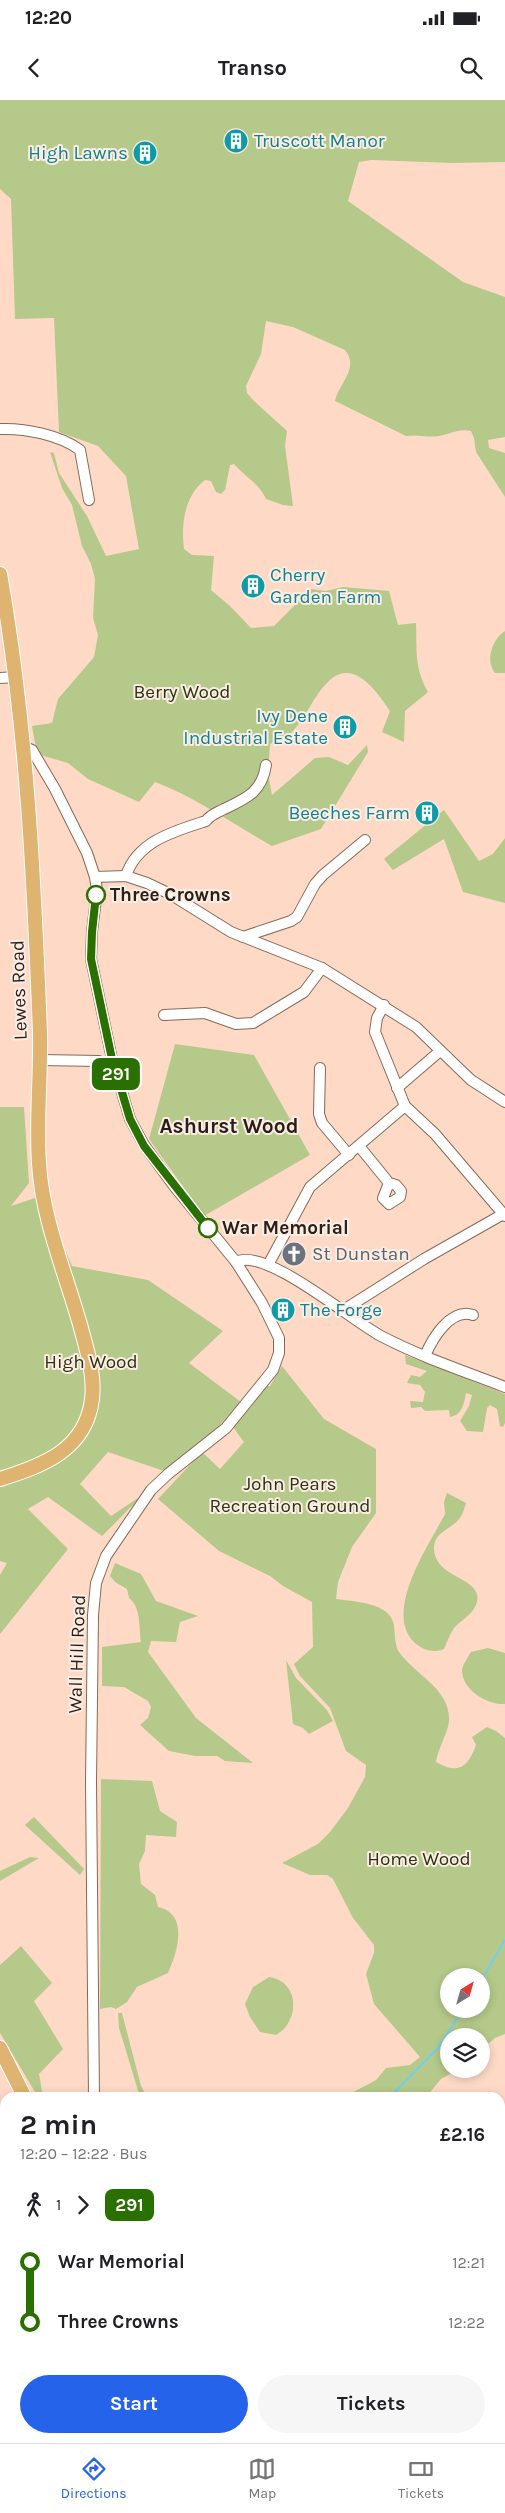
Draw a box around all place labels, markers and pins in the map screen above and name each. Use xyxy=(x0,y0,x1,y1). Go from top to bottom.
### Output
building icon: Truscott Manor xyxy=(223,128,249,154)
place label: Truscott Manor xyxy=(254,130,385,152)
building icon: High Lawns xyxy=(132,140,158,166)
place label: High Lawns xyxy=(28,142,128,164)
place label: Cherry Garden Farm xyxy=(270,564,381,608)
building icon: Cherry Garden Farm xyxy=(240,573,266,599)
place label: Ivy Dene Industrial Estate xyxy=(183,705,328,749)
building icon: Ivy Dene Industrial Estate xyxy=(332,714,358,740)
building icon: Beeches Farm xyxy=(414,800,440,826)
place label: Beeches Farm xyxy=(289,802,410,824)
place label: Three Crowns xyxy=(110,884,231,906)
marker: Three Crowns xyxy=(86,885,106,905)
place label: War Memorial xyxy=(222,1217,349,1239)
marker: War Memorial xyxy=(198,1218,218,1238)
church icon: St Dunstan xyxy=(281,1241,307,1267)
place label: St Dunstan xyxy=(312,1243,410,1265)
building icon: The Forge xyxy=(270,1297,296,1323)
place label: The Forge xyxy=(300,1299,382,1321)

